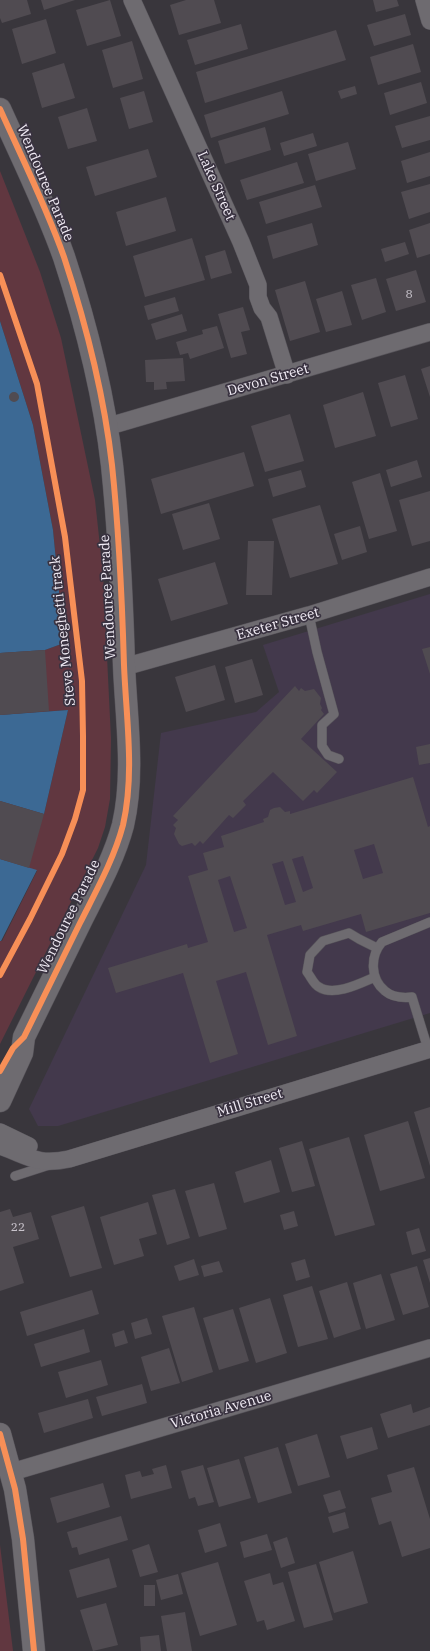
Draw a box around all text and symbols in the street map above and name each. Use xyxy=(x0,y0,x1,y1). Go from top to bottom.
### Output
street label: Wendouree Parade xyxy=(13,122,77,244)
street label: Lake Street xyxy=(193,149,239,223)
house number: 8 xyxy=(405,288,413,302)
street label: Devon Street xyxy=(225,360,311,400)
street label: Wendouree Parade xyxy=(96,534,120,660)
street label: Steve Moneghetti track xyxy=(47,555,79,707)
street label: Exeter Street xyxy=(235,604,321,644)
street label: Wendouree Parade xyxy=(34,857,104,977)
street label: Mill Street xyxy=(215,1085,285,1121)
house number: 22 xyxy=(11,1221,25,1235)
street label: Victoria Avenue xyxy=(169,1388,273,1432)

